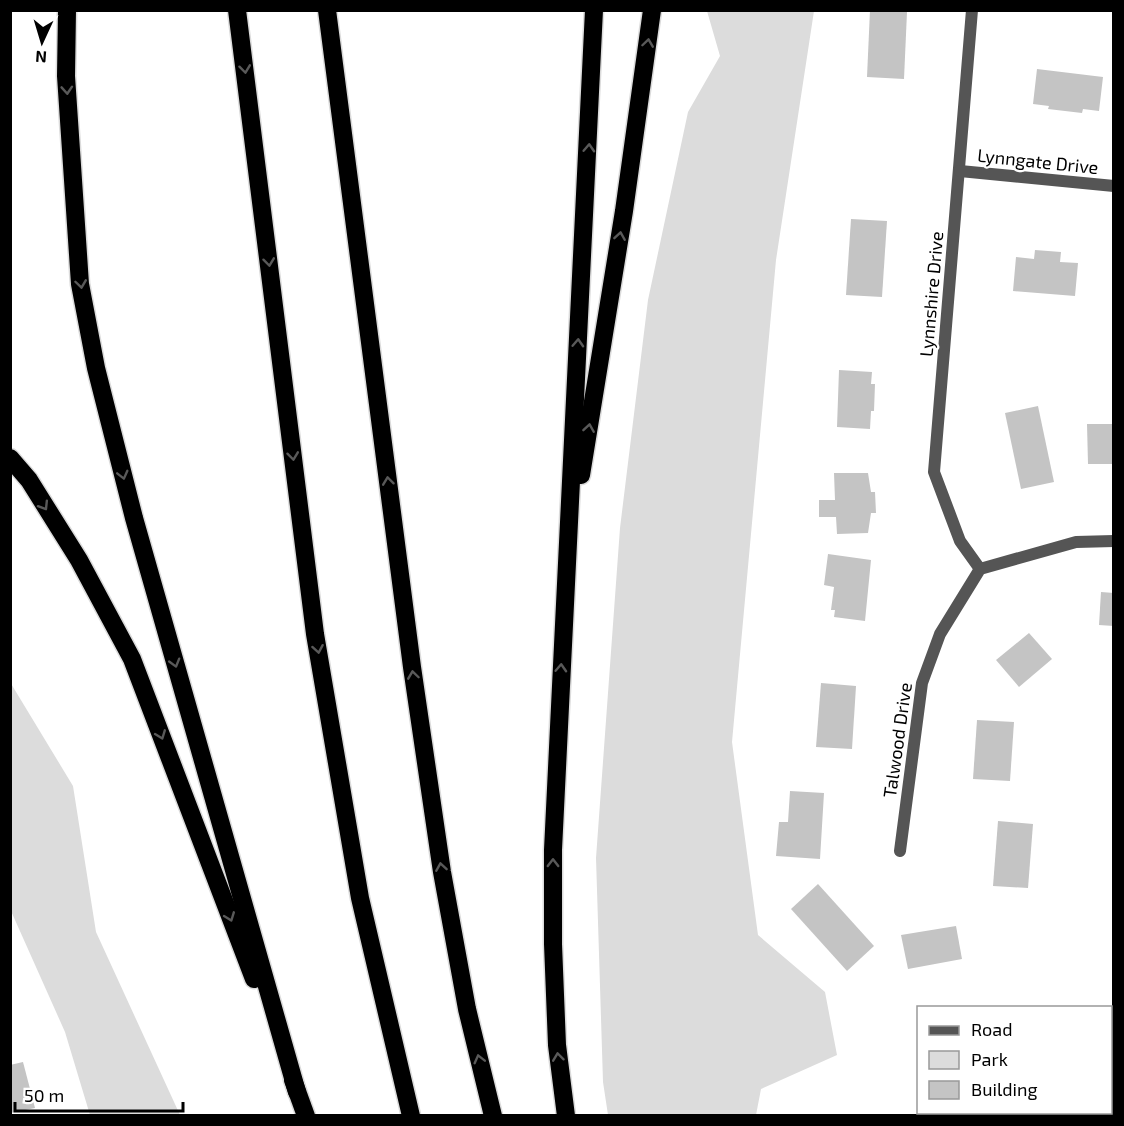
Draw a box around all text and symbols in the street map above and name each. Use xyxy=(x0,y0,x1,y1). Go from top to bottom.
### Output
north arrow xyxy=(12,12,72,72)
one-way arrow xyxy=(641,38,653,47)
text: N xyxy=(34,48,47,67)
one-way arrow xyxy=(238,64,250,74)
one-way arrow xyxy=(60,85,73,94)
one-way arrow xyxy=(582,144,595,153)
street label: Lynngate Drive xyxy=(976,144,1100,178)
street label: Lynnshire Drive xyxy=(915,230,947,358)
one-way arrow xyxy=(613,231,625,240)
one-way arrow xyxy=(262,258,274,267)
one-way arrow xyxy=(74,280,86,289)
one-way arrow xyxy=(572,338,585,347)
one-way arrow xyxy=(582,424,594,433)
one-way arrow xyxy=(286,451,299,461)
one-way arrow xyxy=(115,469,128,479)
one-way arrow xyxy=(382,477,394,486)
one-way arrow xyxy=(37,500,49,510)
one-way arrow xyxy=(311,645,323,654)
one-way arrow xyxy=(168,657,180,667)
one-way arrow xyxy=(555,663,568,672)
one-way arrow xyxy=(407,670,419,679)
street label: Talwood Drive xyxy=(878,681,916,799)
one-way arrow xyxy=(154,729,166,740)
one-way arrow xyxy=(547,858,559,867)
one-way arrow xyxy=(436,863,448,872)
one-way arrow xyxy=(223,911,236,922)
legend xyxy=(917,1006,1112,1114)
text: Road xyxy=(971,1018,1012,1040)
text: Park xyxy=(971,1048,1008,1070)
one-way arrow xyxy=(553,1053,565,1062)
one-way arrow xyxy=(473,1054,486,1064)
scale bar xyxy=(15,1075,183,1113)
text: Building xyxy=(971,1078,1038,1100)
text: 50 m xyxy=(24,1084,64,1106)

